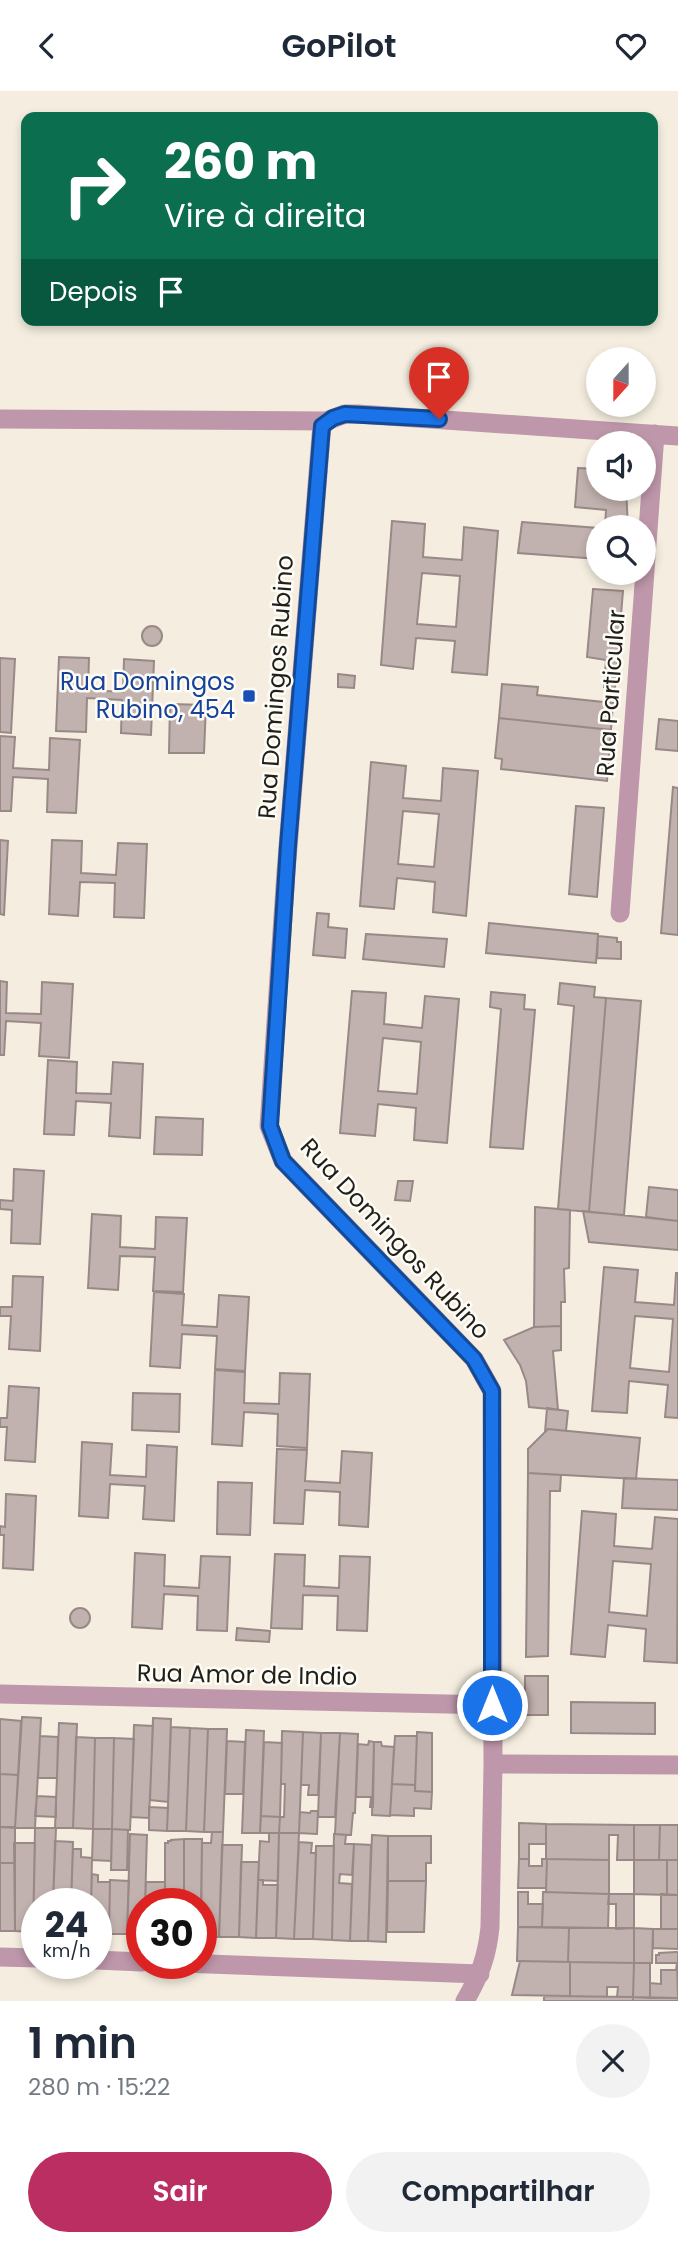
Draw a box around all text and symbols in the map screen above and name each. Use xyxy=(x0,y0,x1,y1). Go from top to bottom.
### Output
text: GoPilot xyxy=(281,23,397,68)
icon: back xyxy=(28,27,66,65)
icon: heart xyxy=(612,27,650,65)
text: 260 m xyxy=(164,128,317,196)
icon: right xyxy=(49,140,140,231)
text: Vire à direita xyxy=(164,193,366,238)
icon: arrive xyxy=(152,273,190,311)
text: Depois xyxy=(49,274,138,310)
pin xyxy=(409,347,469,419)
north arrow xyxy=(586,347,656,417)
map controls xyxy=(586,347,656,585)
icon: arrive xyxy=(420,358,458,396)
button: sound xyxy=(586,431,656,501)
button: search xyxy=(586,515,656,585)
street label: Rua Domingos Rubino xyxy=(250,554,301,820)
street label: Rua Particular xyxy=(588,608,633,778)
place label: Rua Domingos Rubino, 454 xyxy=(60,665,235,726)
marker: Rua Domingos Rubino, 454 xyxy=(241,688,257,704)
street label: Rua Domingos Rubino xyxy=(293,1131,498,1347)
street label: Rua Amor de Indio xyxy=(137,1656,358,1693)
position arrow xyxy=(455,1668,529,1742)
speed limit sign: 30 xyxy=(126,1888,217,1979)
text: 24 xyxy=(45,1900,88,1949)
text: km/h xyxy=(43,1938,90,1963)
text: 1 min xyxy=(28,2014,137,2073)
button: close xyxy=(576,2024,650,2098)
text: 280 m · 15:22 xyxy=(28,2071,170,2103)
button: Sair xyxy=(28,2152,332,2232)
button: Compartilhar xyxy=(346,2152,650,2232)

